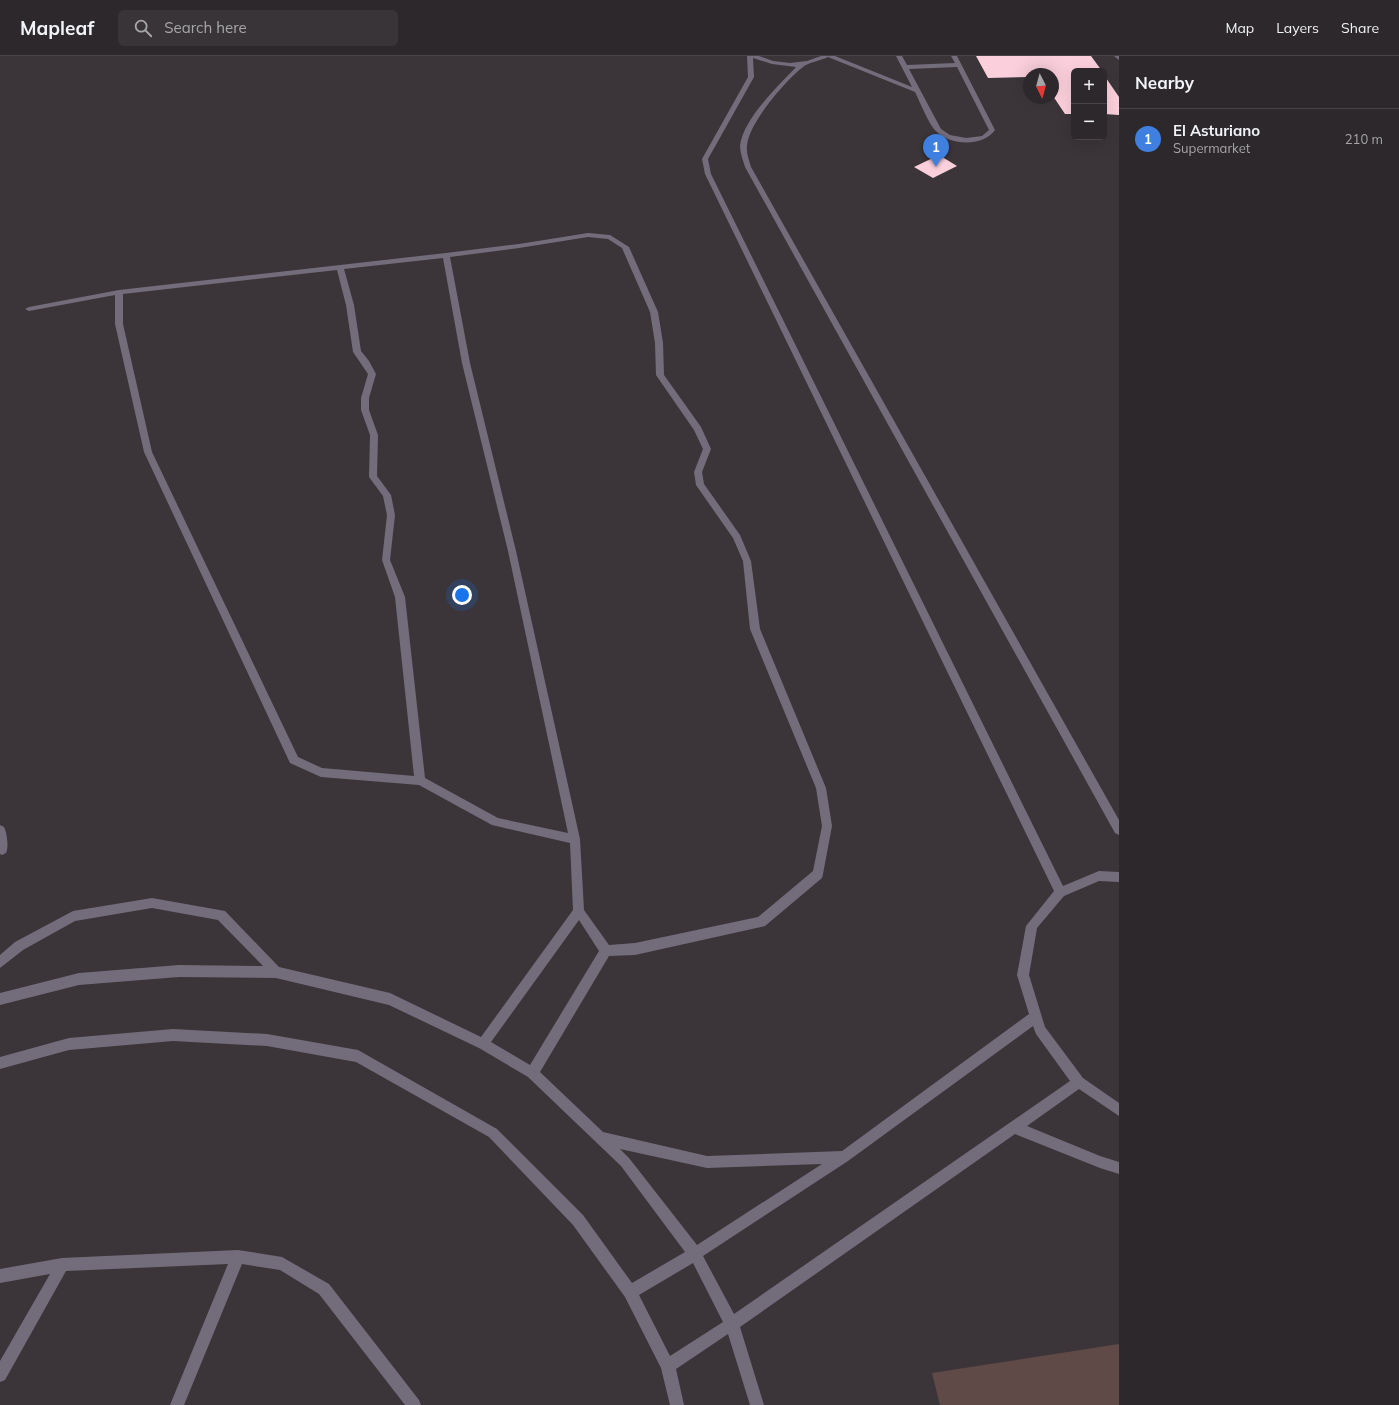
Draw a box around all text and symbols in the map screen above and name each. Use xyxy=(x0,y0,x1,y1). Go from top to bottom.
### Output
search box xyxy=(118,10,398,46)
text: Mapleaf xyxy=(20,16,94,40)
icon: search xyxy=(132,17,154,39)
text: Search here xyxy=(164,18,247,37)
text: Map xyxy=(1225,19,1254,37)
text: Layers xyxy=(1276,19,1319,37)
text: Share xyxy=(1341,19,1379,37)
north arrow xyxy=(1023,68,1059,104)
map controls xyxy=(1071,68,1107,140)
button: + xyxy=(1071,68,1107,104)
text: Nearby xyxy=(1135,72,1194,93)
button: − xyxy=(1071,104,1107,140)
text: El Asturiano xyxy=(1173,121,1260,140)
text: 1 xyxy=(1144,131,1152,147)
text: 210 m xyxy=(1345,131,1383,147)
pin: 1 xyxy=(923,134,949,167)
text: Supermarket xyxy=(1173,140,1250,156)
your location xyxy=(452,585,472,605)

